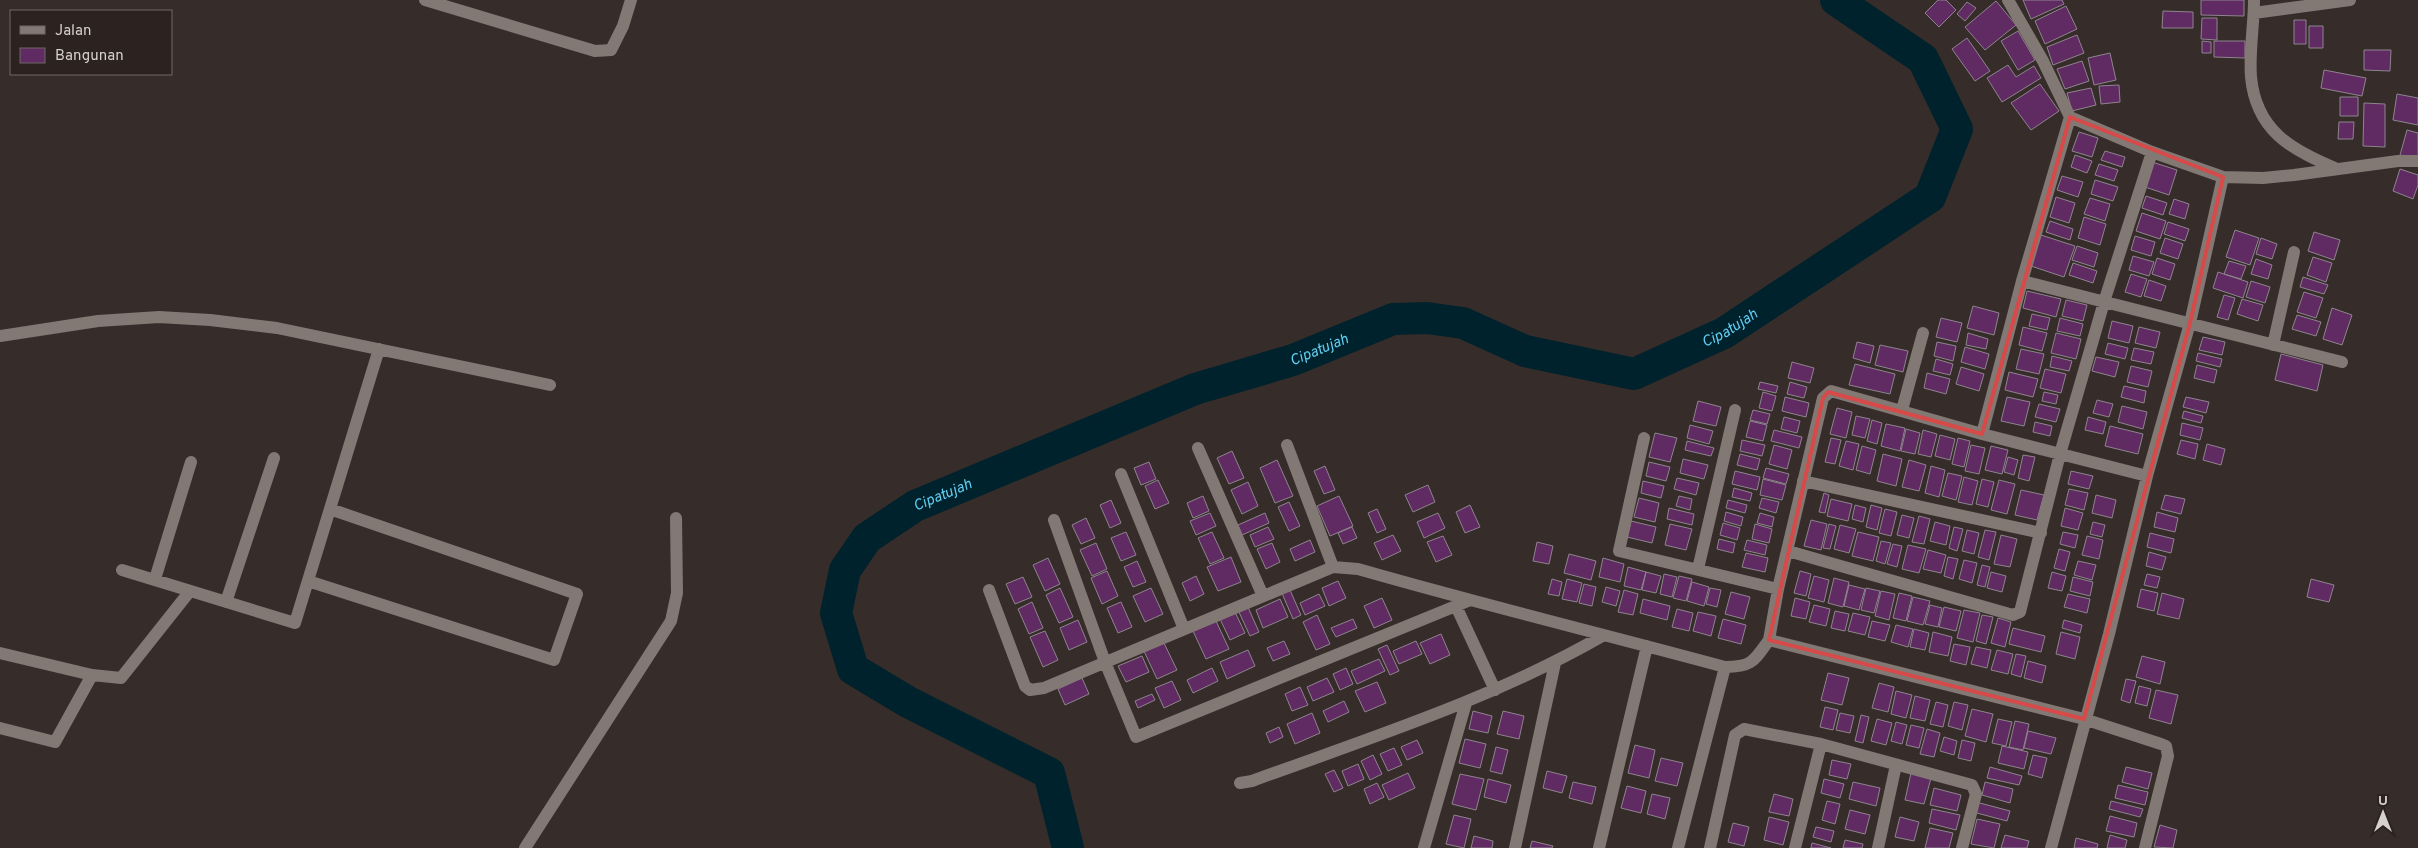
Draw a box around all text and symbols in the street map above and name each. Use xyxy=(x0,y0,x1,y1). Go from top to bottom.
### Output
legend xyxy=(10,10,172,75)
text: Jalan xyxy=(55,22,92,41)
text: Bangunan xyxy=(55,47,124,66)
water label: Cipatujah xyxy=(1699,305,1762,353)
water label: Cipatujah xyxy=(1287,330,1352,371)
water label: Cipatujah xyxy=(911,475,975,517)
north arrow xyxy=(2358,788,2408,838)
text: U xyxy=(2378,793,2388,810)

